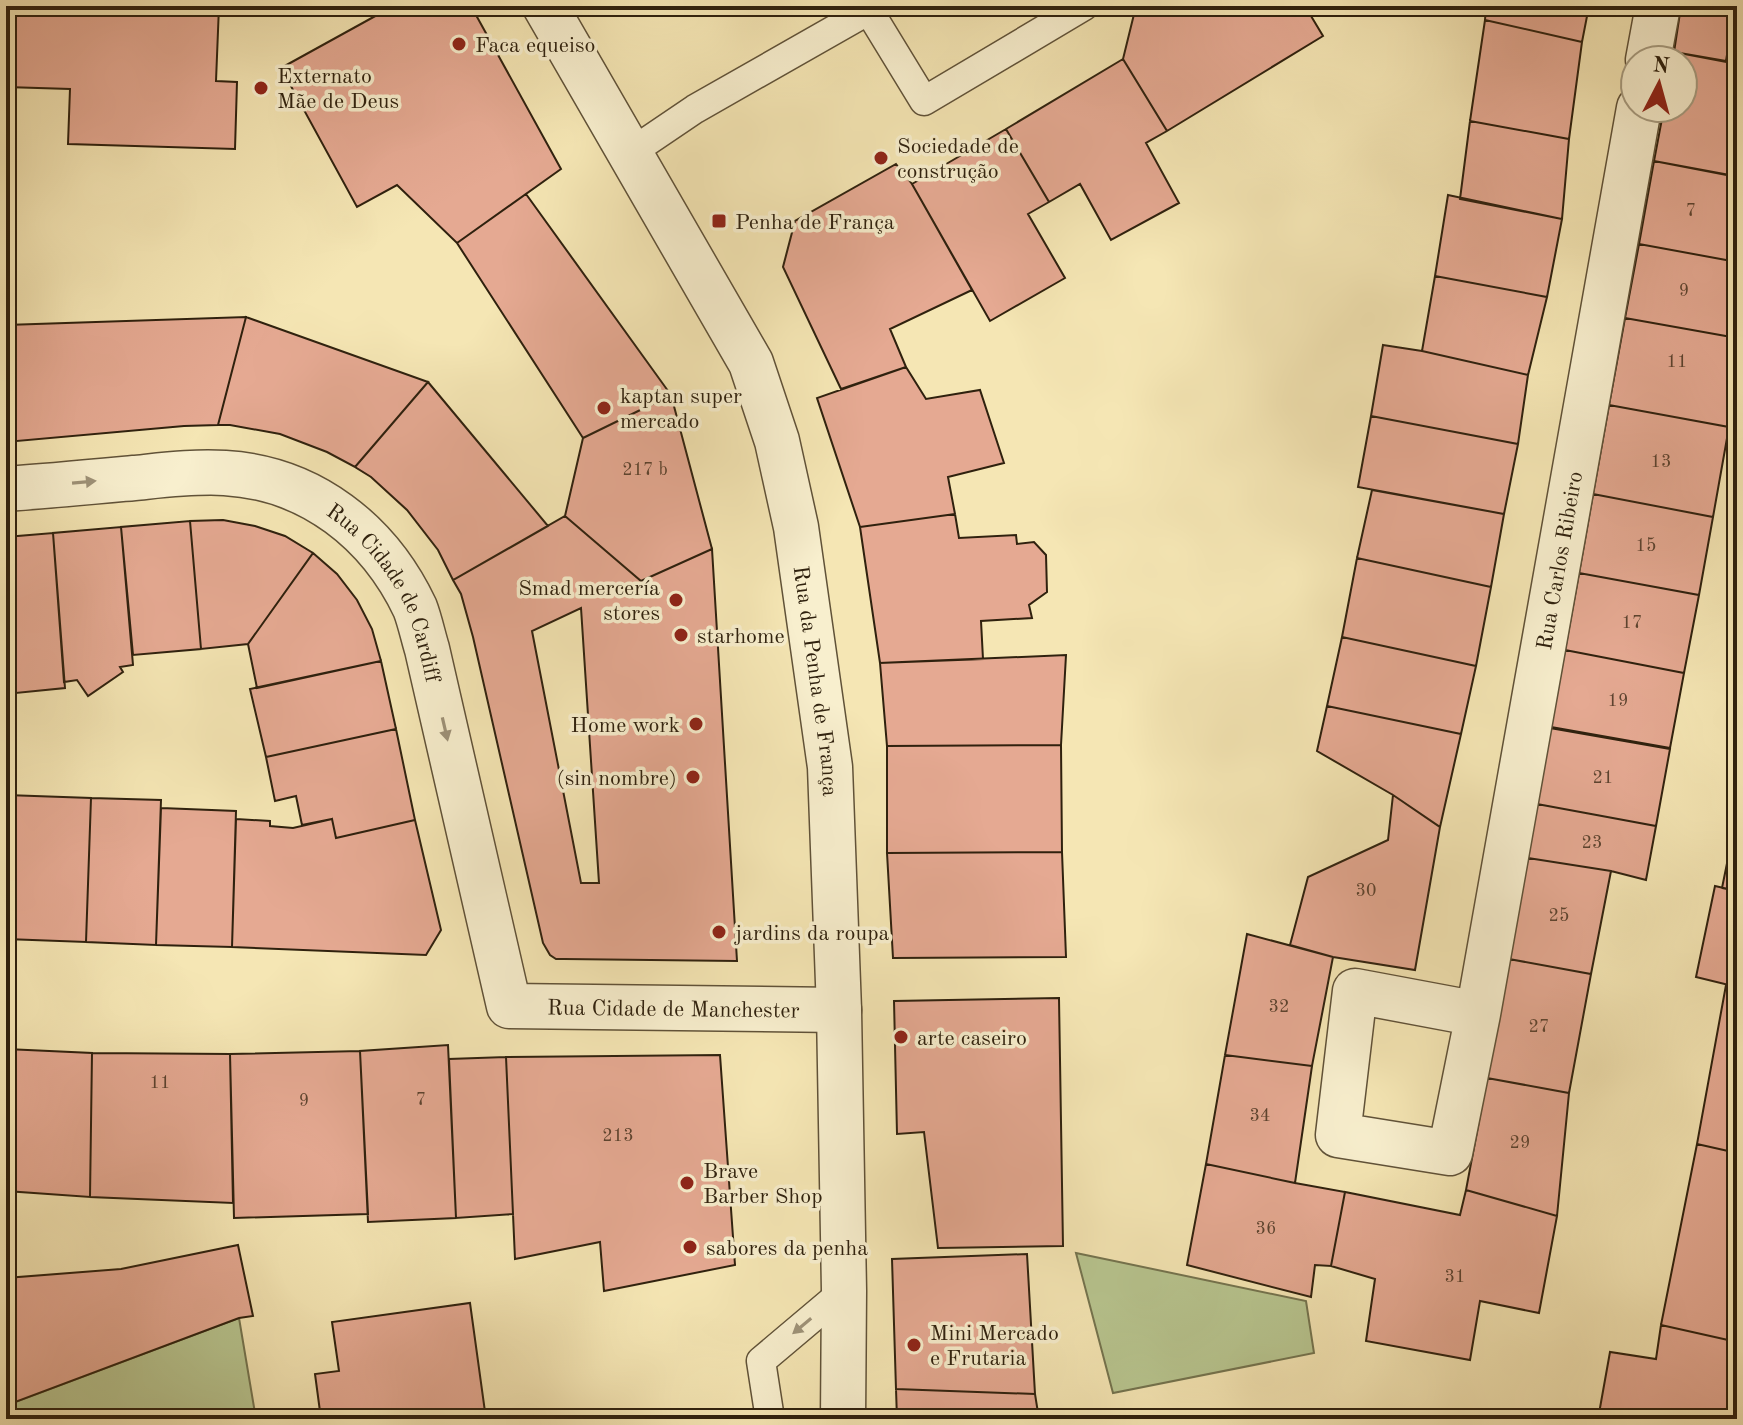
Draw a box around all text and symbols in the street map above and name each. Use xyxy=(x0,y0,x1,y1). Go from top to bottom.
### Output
marker: Faca equeiso xyxy=(450,35,468,53)
place label: Faca equeiso xyxy=(475,35,595,57)
north arrow xyxy=(1619,44,1699,124)
text: N xyxy=(1651,54,1671,78)
place label: Externato Mãe de Deus xyxy=(277,66,399,113)
marker: Externato Mãe de Deus xyxy=(252,79,270,97)
place label: Sociedade de construção xyxy=(897,136,1019,183)
marker: Sociedade de construção xyxy=(872,149,890,167)
house number: 7 xyxy=(1686,202,1696,220)
marker: Penha de França xyxy=(710,212,728,230)
place label: Penha de França xyxy=(735,212,895,234)
house number: 9 xyxy=(1679,282,1689,300)
house number: 11 xyxy=(1667,353,1687,371)
place label: kaptan super mercado xyxy=(620,386,742,433)
marker: kaptan super mercado xyxy=(595,399,613,417)
house number: 13 xyxy=(1651,453,1671,471)
house number: 217 b xyxy=(622,461,668,479)
street label: Rua Carlos Ribeiro xyxy=(1534,470,1587,652)
one-way arrow xyxy=(72,476,97,489)
street label: Rua Cidade de Cardiff xyxy=(322,500,443,685)
house number: 15 xyxy=(1636,537,1656,555)
street label: Rua da Penha de França xyxy=(789,564,840,797)
place label: Smad mercería stores xyxy=(518,578,660,625)
marker: Smad mercería stores xyxy=(667,591,685,609)
house number: 17 xyxy=(1622,614,1642,632)
marker: starhome xyxy=(672,626,690,644)
place label: starhome xyxy=(697,626,785,648)
house number: 19 xyxy=(1608,692,1628,710)
place label: Home work xyxy=(571,715,680,737)
marker: Home work xyxy=(687,715,705,733)
one-way arrow xyxy=(439,717,452,742)
place label: (sin nombre) xyxy=(557,768,677,790)
marker: (sin nombre) xyxy=(684,768,702,786)
house number: 21 xyxy=(1593,769,1613,787)
house number: 23 xyxy=(1582,834,1602,852)
house number: 30 xyxy=(1356,882,1376,900)
house number: 25 xyxy=(1549,907,1569,925)
marker: jardins da roupa xyxy=(710,923,728,941)
place label: jardins da roupa xyxy=(734,923,890,945)
street label: Rua Cidade de Manchester xyxy=(547,997,800,1023)
house number: 32 xyxy=(1269,998,1289,1016)
house number: 27 xyxy=(1529,1018,1549,1036)
marker: arte caseiro xyxy=(892,1028,910,1046)
place label: arte caseiro xyxy=(917,1028,1027,1050)
house number: 11 xyxy=(150,1074,170,1092)
house number: 7 xyxy=(416,1091,426,1109)
house number: 9 xyxy=(299,1092,309,1110)
house number: 34 xyxy=(1250,1107,1270,1125)
house number: 213 xyxy=(602,1127,634,1145)
house number: 29 xyxy=(1510,1134,1530,1152)
place label: Brave Barber Shop xyxy=(703,1161,823,1208)
marker: Brave Barber Shop xyxy=(678,1174,696,1192)
house number: 36 xyxy=(1256,1220,1276,1238)
marker: sabores da penha xyxy=(681,1238,699,1256)
place label: sabores da penha xyxy=(706,1238,868,1260)
house number: 31 xyxy=(1445,1268,1465,1286)
one-way arrow xyxy=(793,1317,813,1334)
place label: Mini Mercado e Frutaria xyxy=(930,1323,1059,1370)
marker: Mini Mercado e Frutaria xyxy=(905,1336,923,1354)

